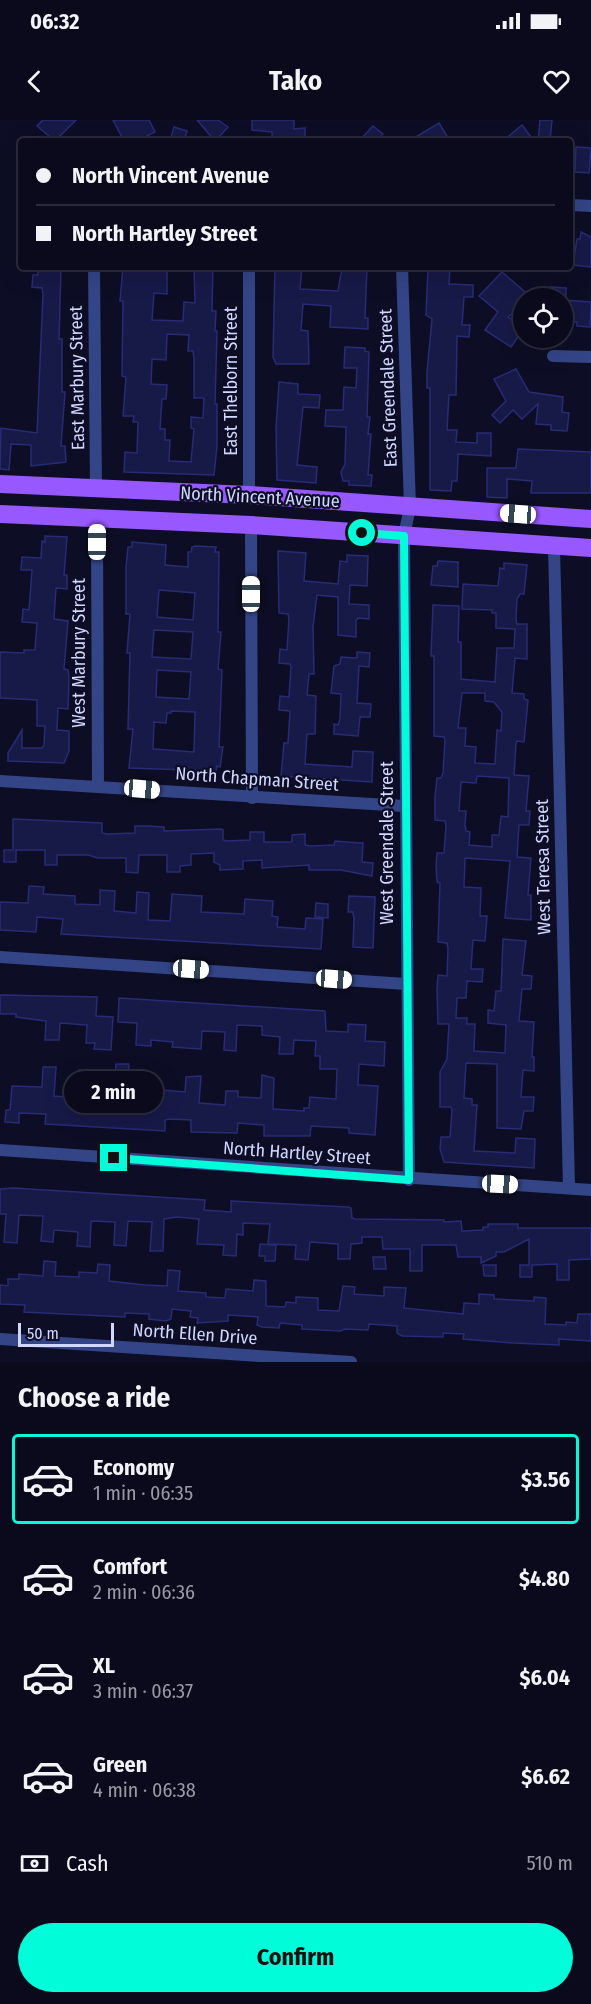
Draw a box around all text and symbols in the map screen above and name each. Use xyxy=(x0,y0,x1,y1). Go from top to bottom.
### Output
text: 06:32 xyxy=(30,8,79,35)
icon: back xyxy=(18,65,51,98)
text: Tako xyxy=(269,65,322,97)
icon: heart xyxy=(540,65,573,98)
text: North Vincent Avenue xyxy=(72,162,269,189)
text: North Hartley Street xyxy=(72,220,257,247)
map controls xyxy=(513,288,573,348)
button: locate xyxy=(513,288,573,348)
street label: East Marbury Street xyxy=(65,306,89,450)
street label: East Thelborn Street xyxy=(220,306,242,456)
street label: East Greendale Street xyxy=(374,308,402,468)
street label: North Vincent Avenue xyxy=(180,482,340,512)
car xyxy=(499,504,537,524)
route start xyxy=(348,519,375,546)
car xyxy=(88,524,106,560)
car xyxy=(242,576,260,612)
street label: West Marbury Street xyxy=(68,578,90,728)
street label: West Greendale Street xyxy=(376,761,398,925)
street label: North Chapman Street xyxy=(175,762,340,796)
car xyxy=(123,778,161,800)
street label: West Teresa Street xyxy=(531,799,555,935)
car xyxy=(172,959,210,979)
car xyxy=(315,969,353,989)
callout: 2 min xyxy=(64,1071,164,1113)
text: 2 min xyxy=(91,1080,136,1104)
street label: North Hartley Street xyxy=(222,1137,372,1169)
route end xyxy=(100,1144,127,1171)
car xyxy=(482,1174,518,1194)
street label: North Ellen Drive xyxy=(132,1319,258,1349)
scale bar xyxy=(18,1320,114,1348)
text: 50 m xyxy=(27,1324,59,1343)
text: Choose a ride xyxy=(18,1382,170,1414)
icon: car xyxy=(21,1452,75,1506)
text: Economy xyxy=(93,1454,174,1481)
text: $3.56 xyxy=(521,1466,570,1493)
text: 1 min · 06:35 xyxy=(93,1481,193,1505)
icon: car xyxy=(21,1551,75,1605)
text: Comfort xyxy=(93,1553,167,1580)
text: $4.80 xyxy=(519,1565,570,1592)
text: 2 min · 06:36 xyxy=(93,1580,195,1604)
icon: car xyxy=(21,1650,75,1704)
text: XL xyxy=(93,1652,115,1679)
text: $6.04 xyxy=(519,1664,570,1691)
text: 3 min · 06:37 xyxy=(93,1679,193,1703)
icon: car xyxy=(21,1749,75,1803)
text: Green xyxy=(93,1751,147,1778)
text: $6.62 xyxy=(521,1763,570,1790)
text: 4 min · 06:38 xyxy=(93,1778,196,1802)
icon: cash xyxy=(18,1847,51,1880)
text: Cash xyxy=(66,1850,109,1877)
text: 510 m xyxy=(527,1851,573,1875)
button: Confirm xyxy=(18,1923,573,1992)

